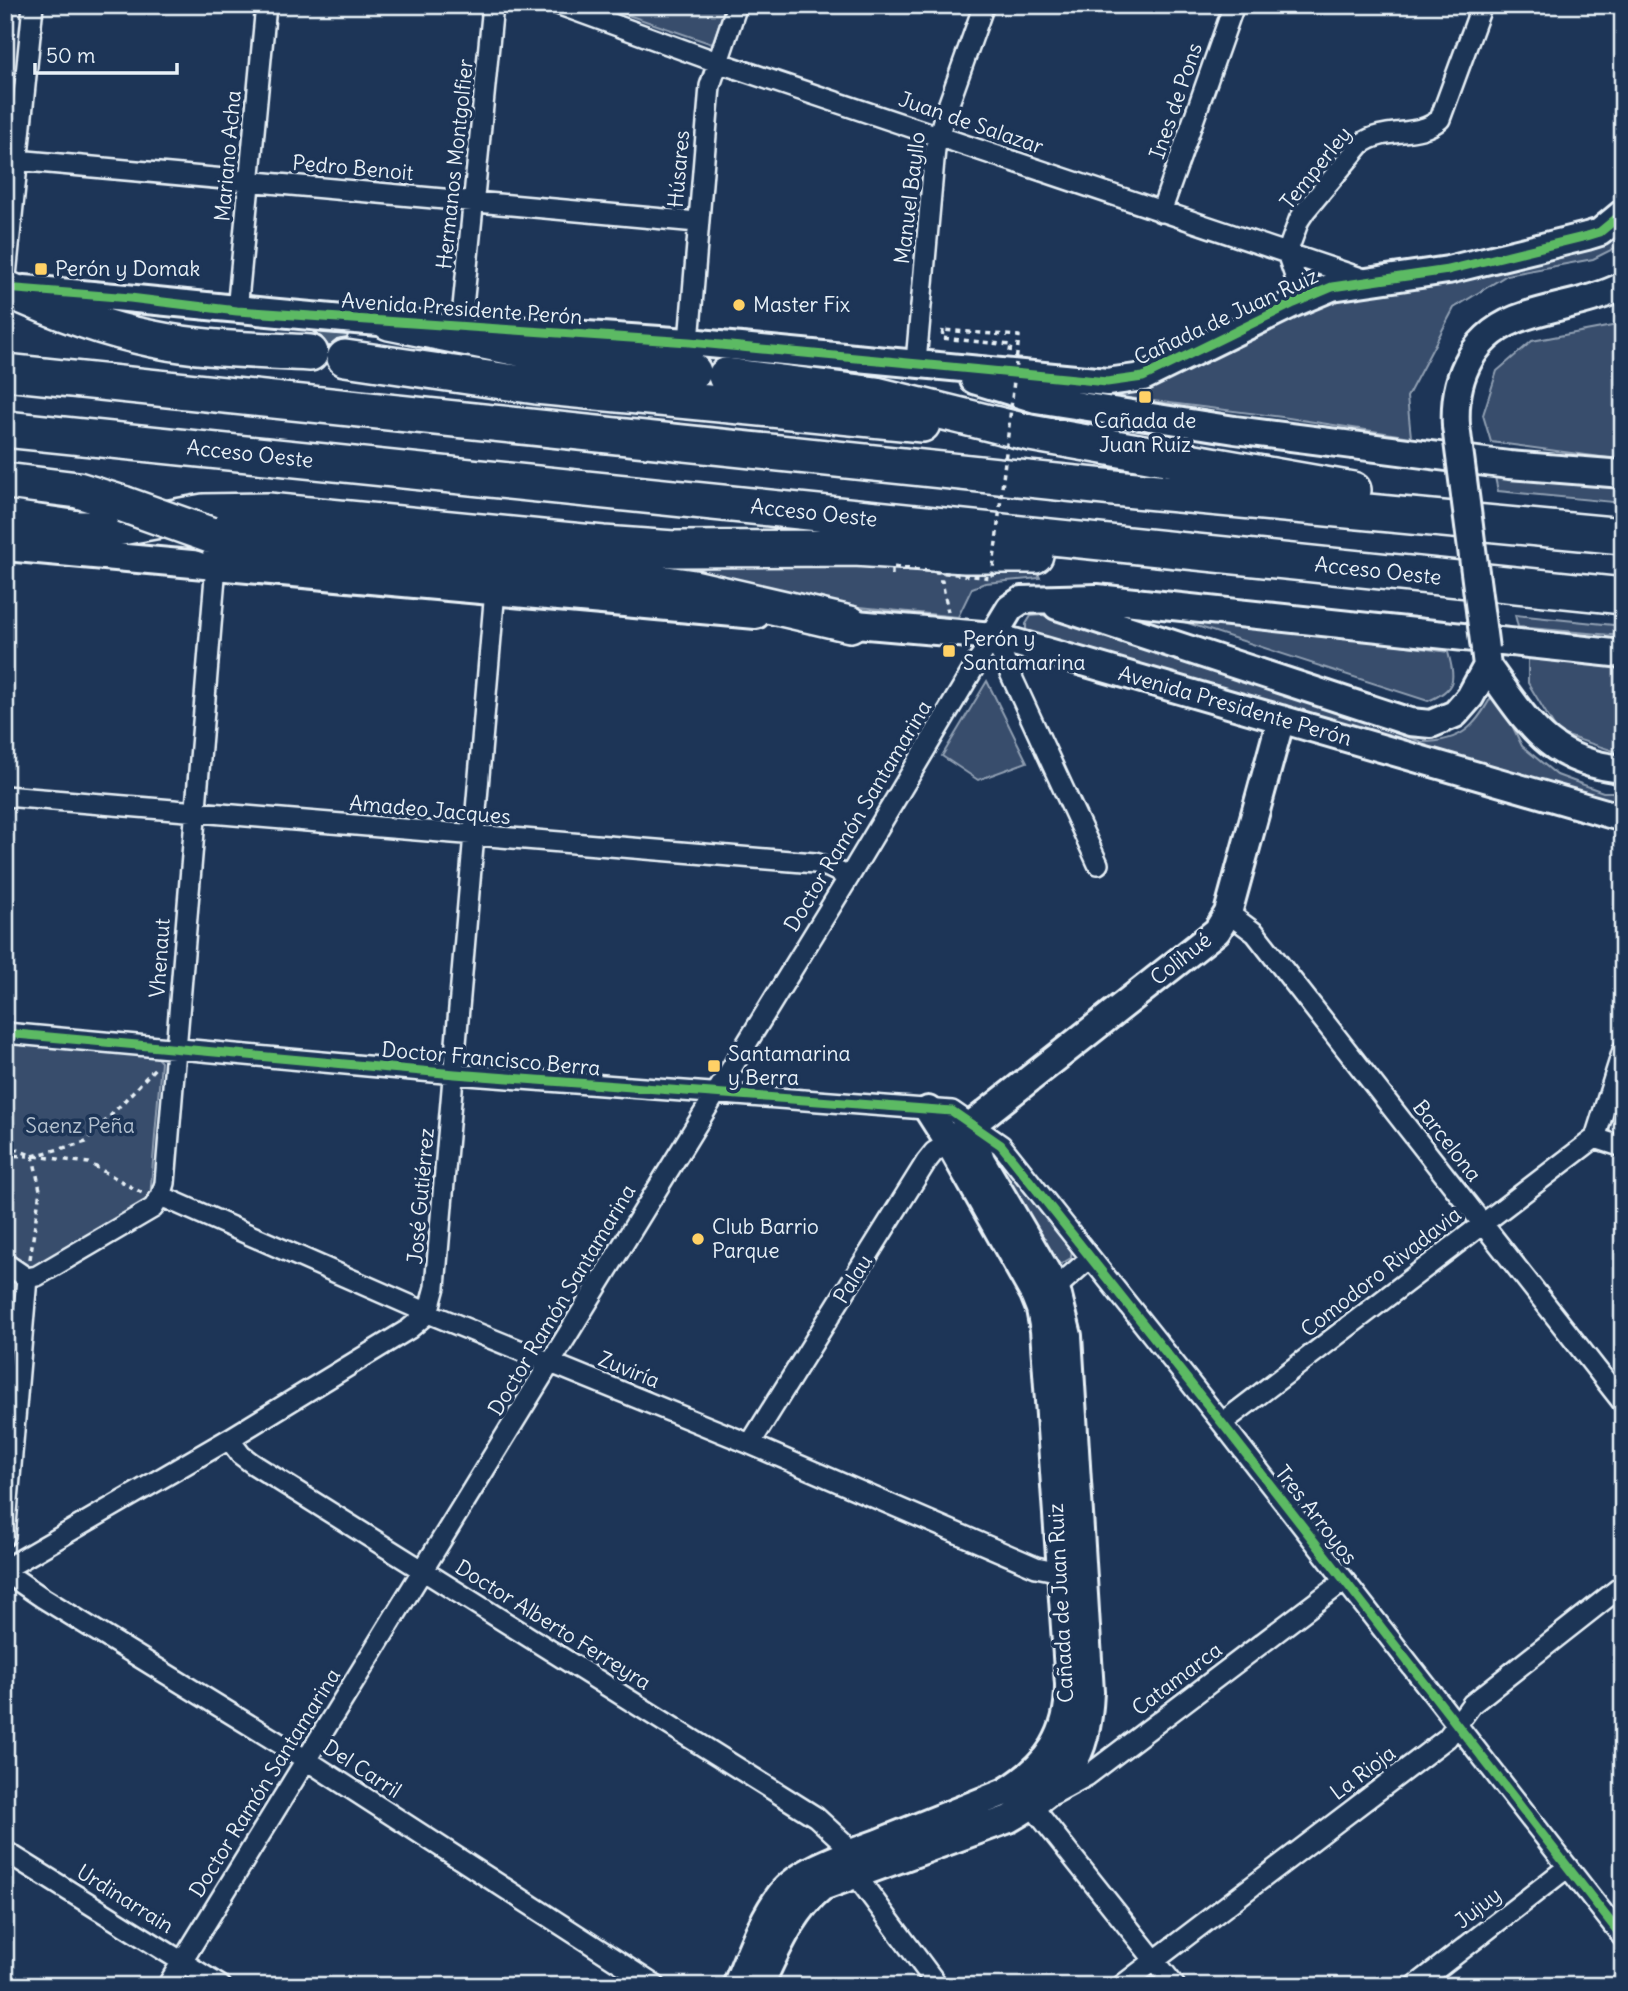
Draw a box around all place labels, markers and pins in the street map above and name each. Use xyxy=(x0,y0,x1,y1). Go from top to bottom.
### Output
place label: Perón y Domak xyxy=(55,255,200,282)
marker: Perón y Domak xyxy=(33,261,49,277)
place label: Master Fix xyxy=(753,291,850,318)
marker: Master Fix xyxy=(731,297,747,313)
marker: Cañada de Juan Ruíz xyxy=(1137,389,1153,405)
place label: Cañada de Juan Ruíz xyxy=(1094,407,1196,458)
place label: Perón y Santamarina xyxy=(963,625,1086,676)
marker: Perón y Santamarina xyxy=(941,643,957,659)
place label: Santamarina y Berra xyxy=(728,1040,851,1091)
marker: Santamarina y Berra xyxy=(706,1058,722,1074)
place label: Club Barrio Parque xyxy=(712,1213,819,1264)
marker: Club Barrio Parque xyxy=(690,1231,706,1247)

